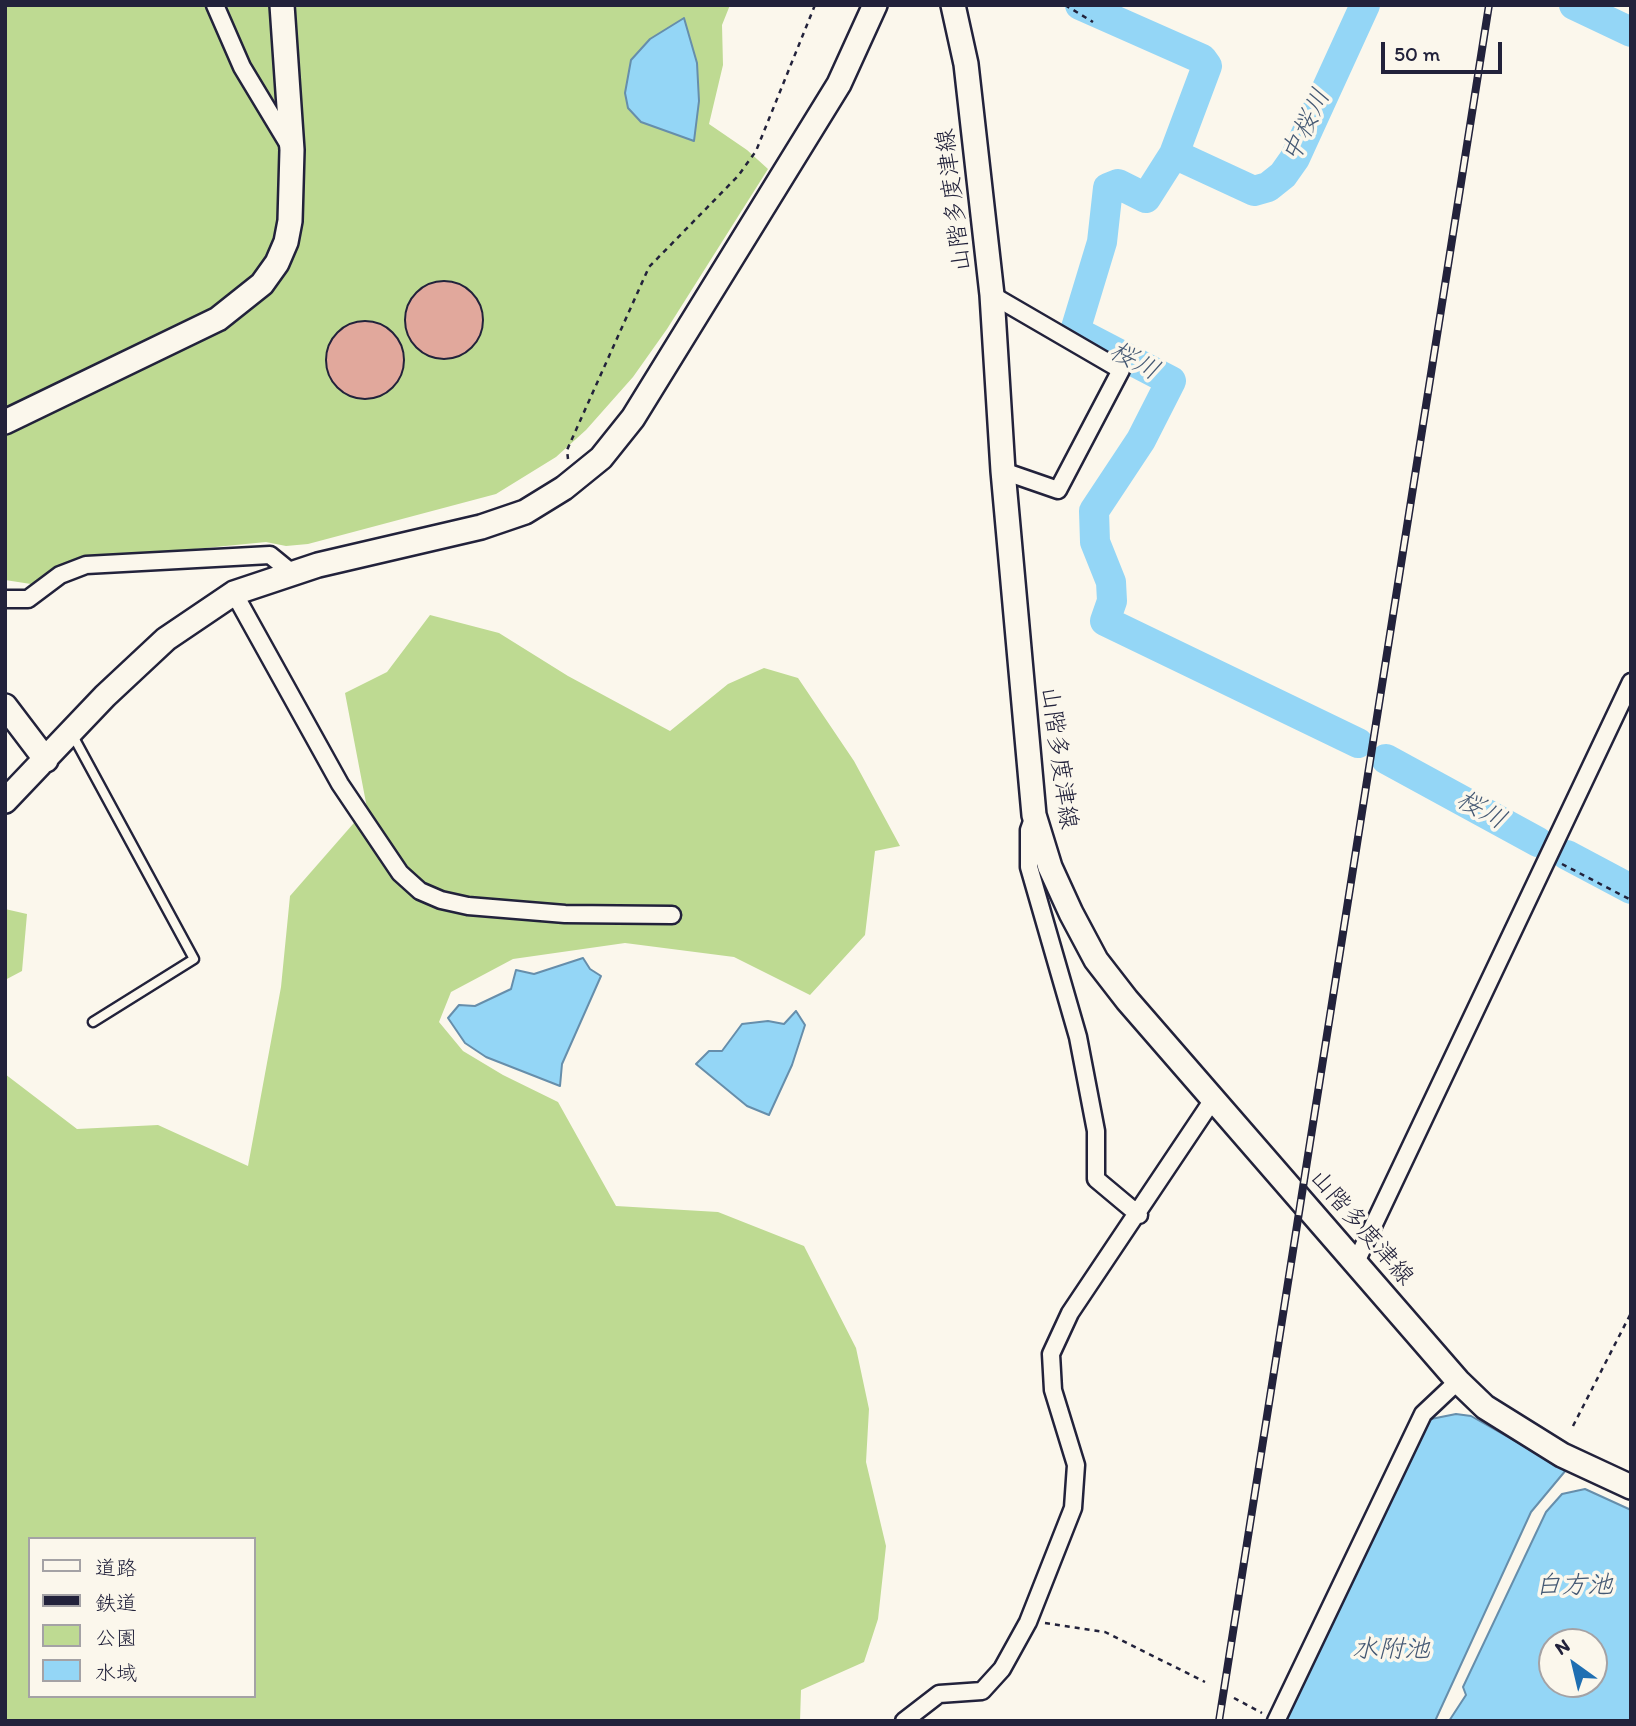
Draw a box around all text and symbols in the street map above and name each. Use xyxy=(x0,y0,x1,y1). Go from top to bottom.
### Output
scale bar xyxy=(1384,28,1505,72)
text: 50 m xyxy=(1394,41,1440,66)
water label: 中桜川 xyxy=(1276,84,1338,168)
street label: 山階多度津線 xyxy=(932,127,978,273)
water label: 桜川 xyxy=(1104,336,1164,388)
street label: 山階多度津線 xyxy=(1034,685,1082,831)
water label: 桜川 xyxy=(1451,785,1511,837)
street label: 山階多度津線 xyxy=(1303,1164,1419,1292)
legend xyxy=(28,1537,256,1698)
text: 道路 xyxy=(95,1555,137,1580)
water label: 白方池 xyxy=(1535,1570,1613,1602)
text: 鉄道 xyxy=(95,1590,137,1615)
text: 公園 xyxy=(95,1625,137,1650)
north arrow xyxy=(1538,1628,1608,1698)
water label: 水附池 xyxy=(1352,1634,1430,1666)
text: N xyxy=(1550,1634,1574,1660)
text: 水域 xyxy=(95,1660,137,1685)

